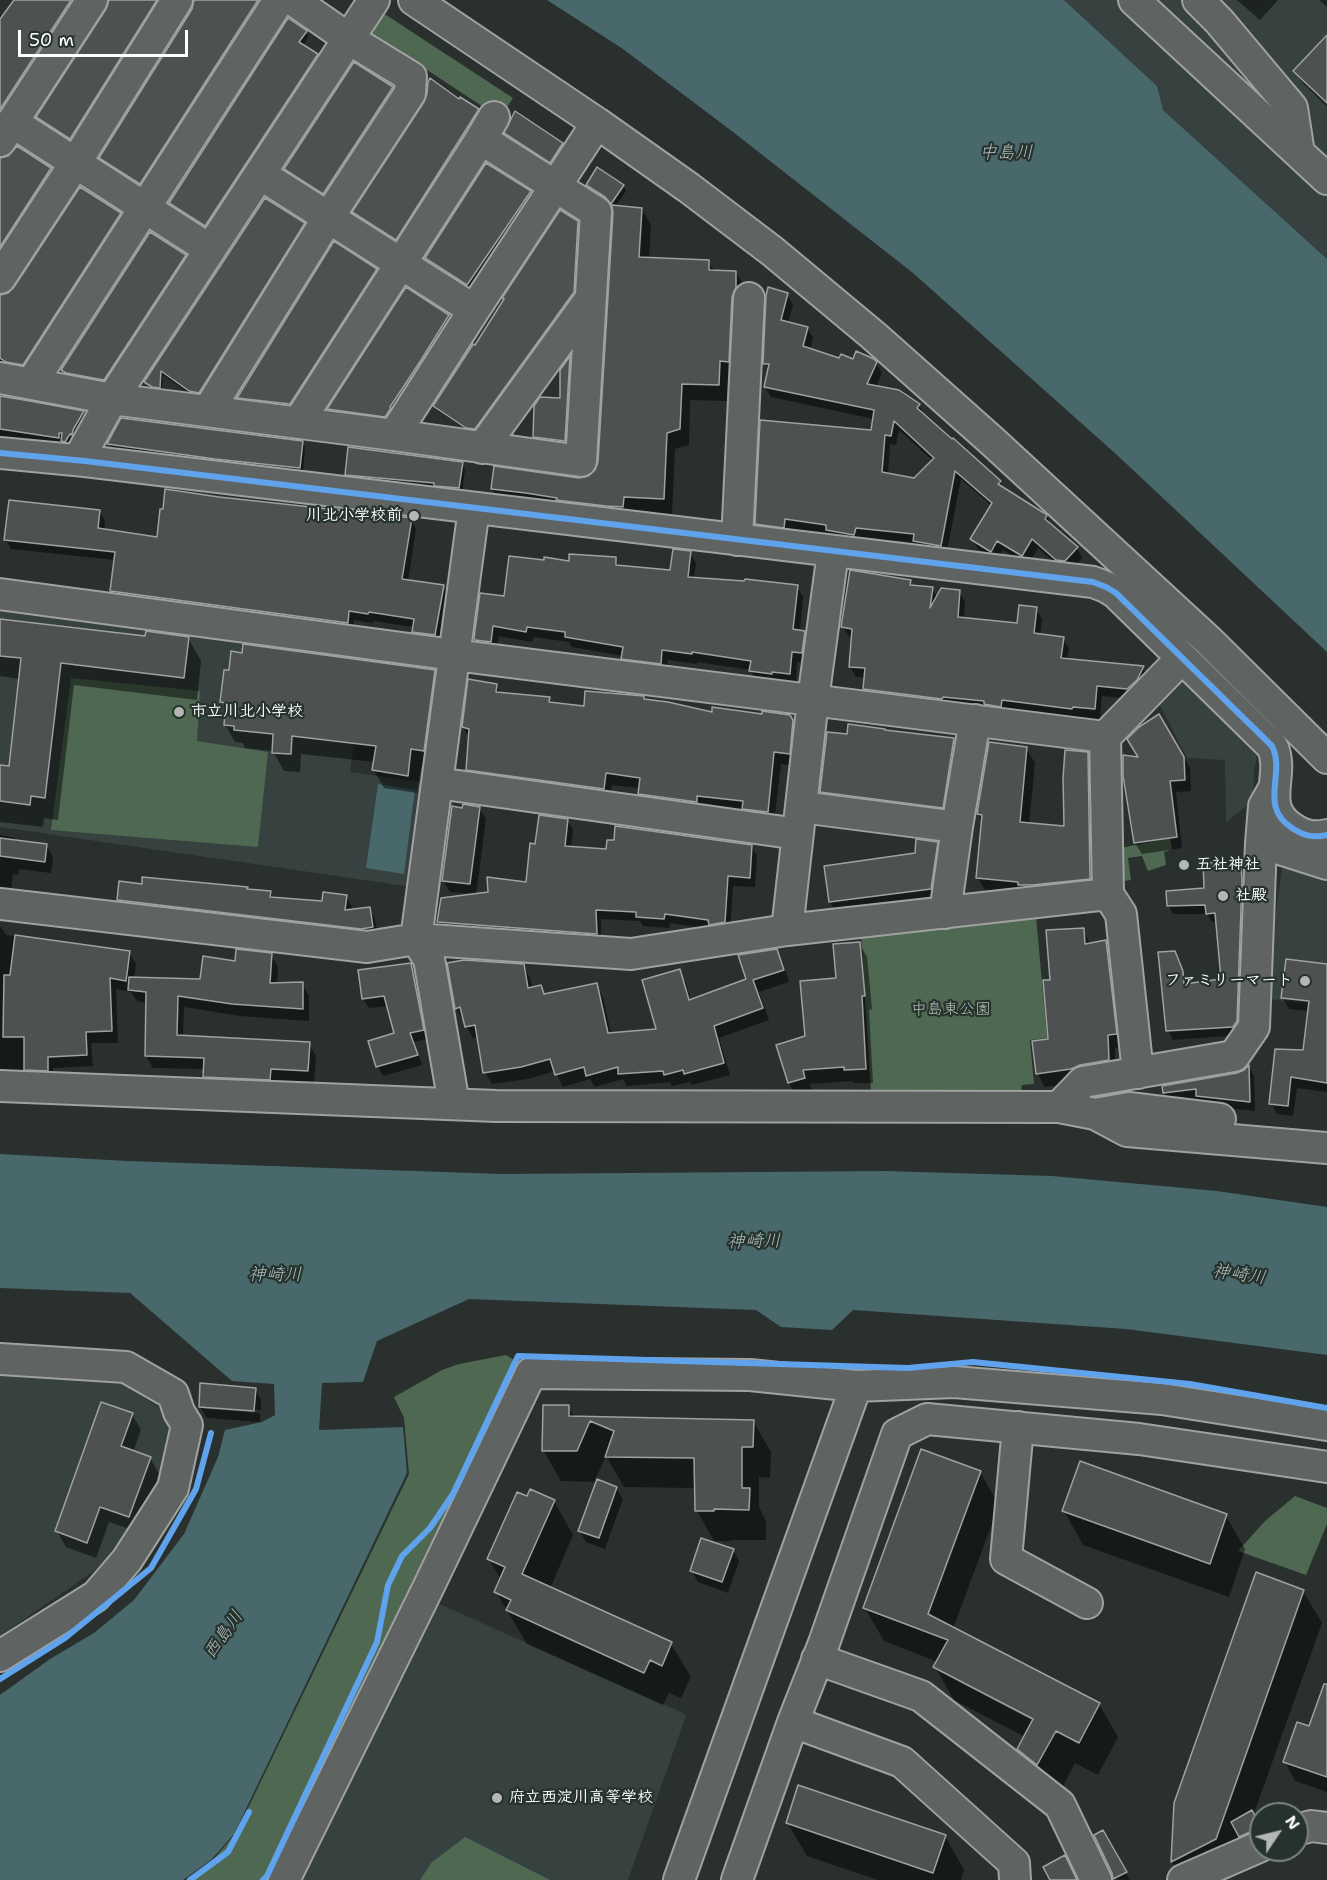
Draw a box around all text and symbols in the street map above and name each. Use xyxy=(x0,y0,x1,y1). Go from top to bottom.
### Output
scale bar xyxy=(21,18,190,56)
text: 50 m xyxy=(29,28,74,52)
water label: 中島川 xyxy=(979,142,1033,164)
place label: 川北小学校前 xyxy=(306,506,402,526)
marker: 川北小学校前 xyxy=(407,509,421,523)
place label: 市立川北小学校 xyxy=(191,702,303,722)
marker: 市立川北小学校 xyxy=(172,705,186,719)
place label: 五社神社 xyxy=(1196,855,1260,875)
marker: 五社神社 xyxy=(1177,858,1191,872)
place label: 社殿 xyxy=(1235,886,1267,906)
marker: 社殿 xyxy=(1216,889,1230,903)
place label: ファミリーマート xyxy=(1165,971,1293,991)
marker: ファミリーマート xyxy=(1298,974,1312,988)
park label: 中島東公園 xyxy=(911,1000,991,1020)
water label: 神崎川 xyxy=(727,1231,781,1253)
water label: 神崎川 xyxy=(1211,1261,1267,1289)
water label: 神崎川 xyxy=(248,1264,302,1286)
water label: 西島川 xyxy=(200,1607,248,1663)
place label: 府立西淀川高等学校 xyxy=(509,1788,653,1808)
marker: 府立西淀川高等学校 xyxy=(490,1791,504,1805)
north arrow xyxy=(1249,1802,1309,1862)
text: N xyxy=(1280,1811,1305,1834)

